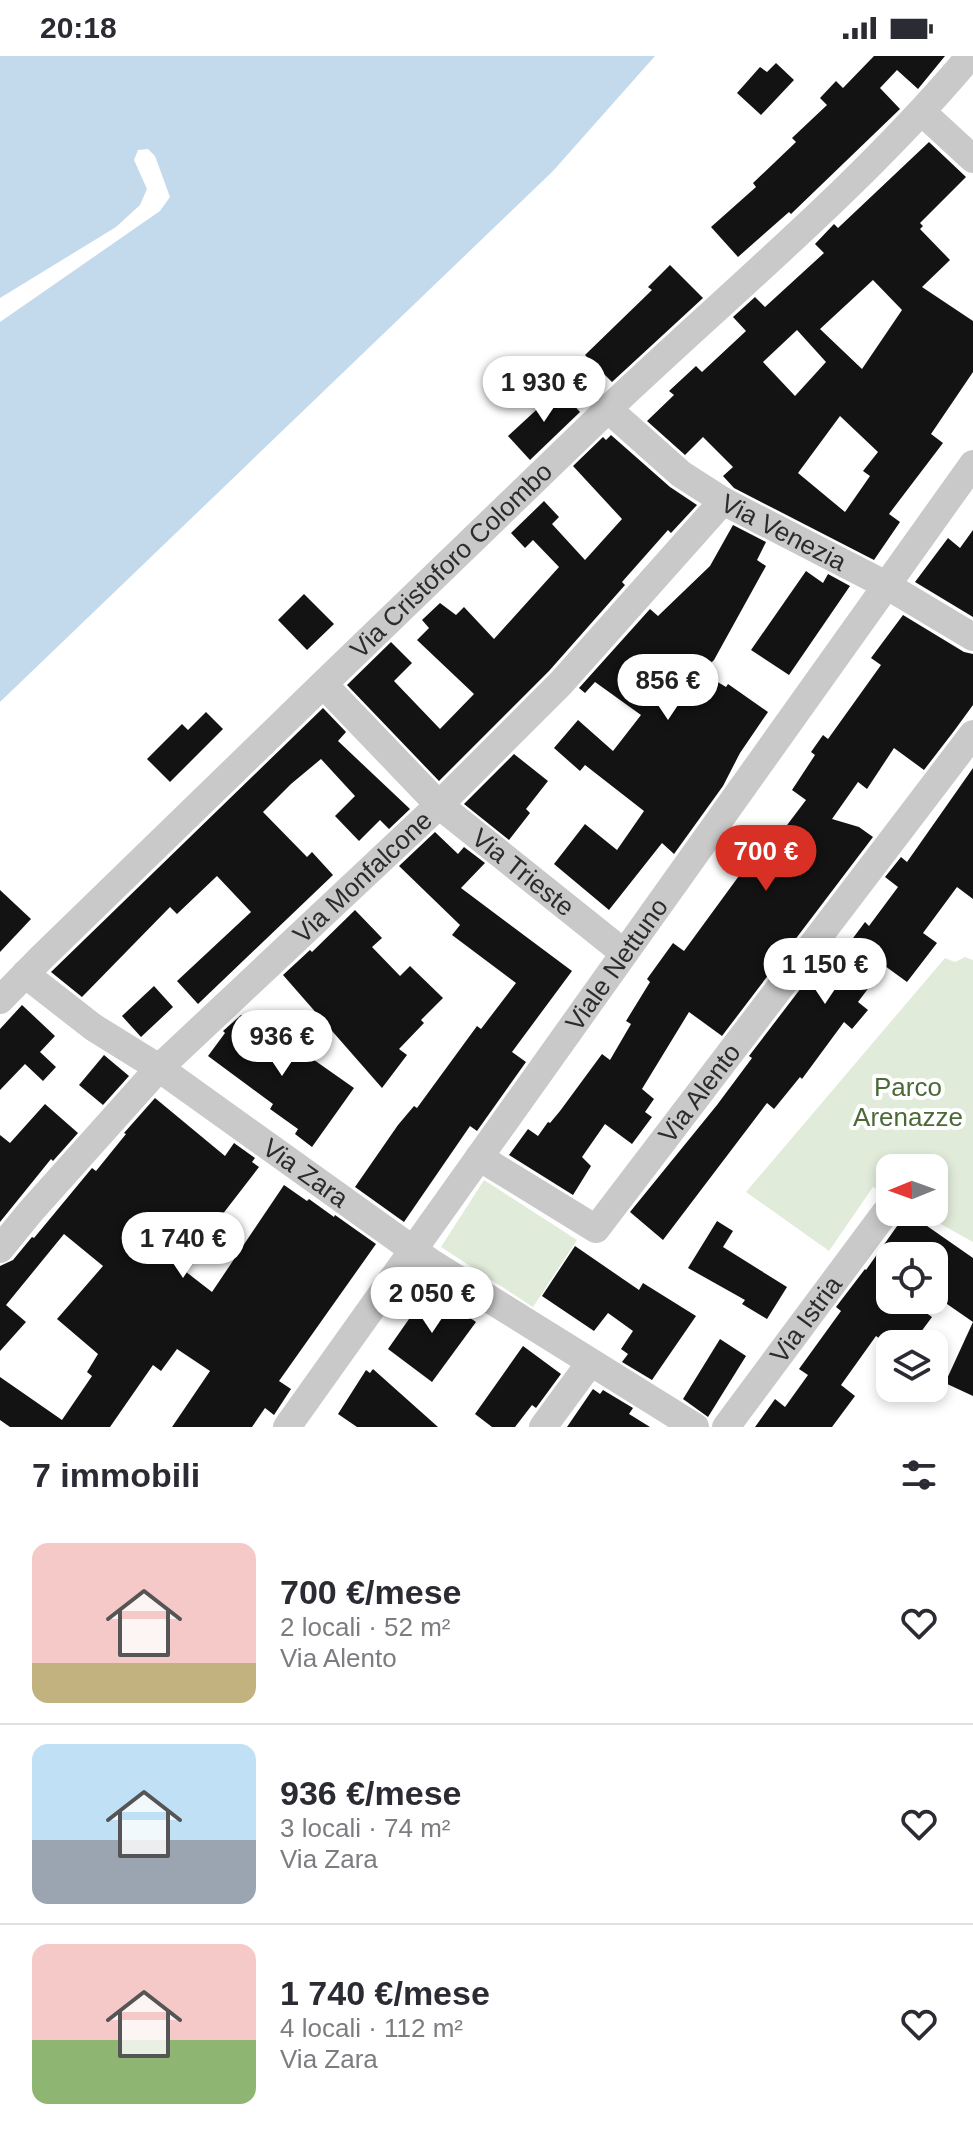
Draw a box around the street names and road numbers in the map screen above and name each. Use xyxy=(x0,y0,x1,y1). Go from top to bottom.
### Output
street label: Via Cristoforo Colombo xyxy=(344,456,558,664)
street label: Via Venezia xyxy=(716,488,852,577)
street label: Via Monfalcone xyxy=(287,805,438,949)
street label: Via Trieste xyxy=(466,822,580,922)
street label: Viale Nettuno xyxy=(559,892,674,1037)
street label: Via Alento xyxy=(652,1038,747,1149)
street label: Via Zara xyxy=(257,1132,354,1214)
street label: Via Istria xyxy=(764,1270,848,1369)

